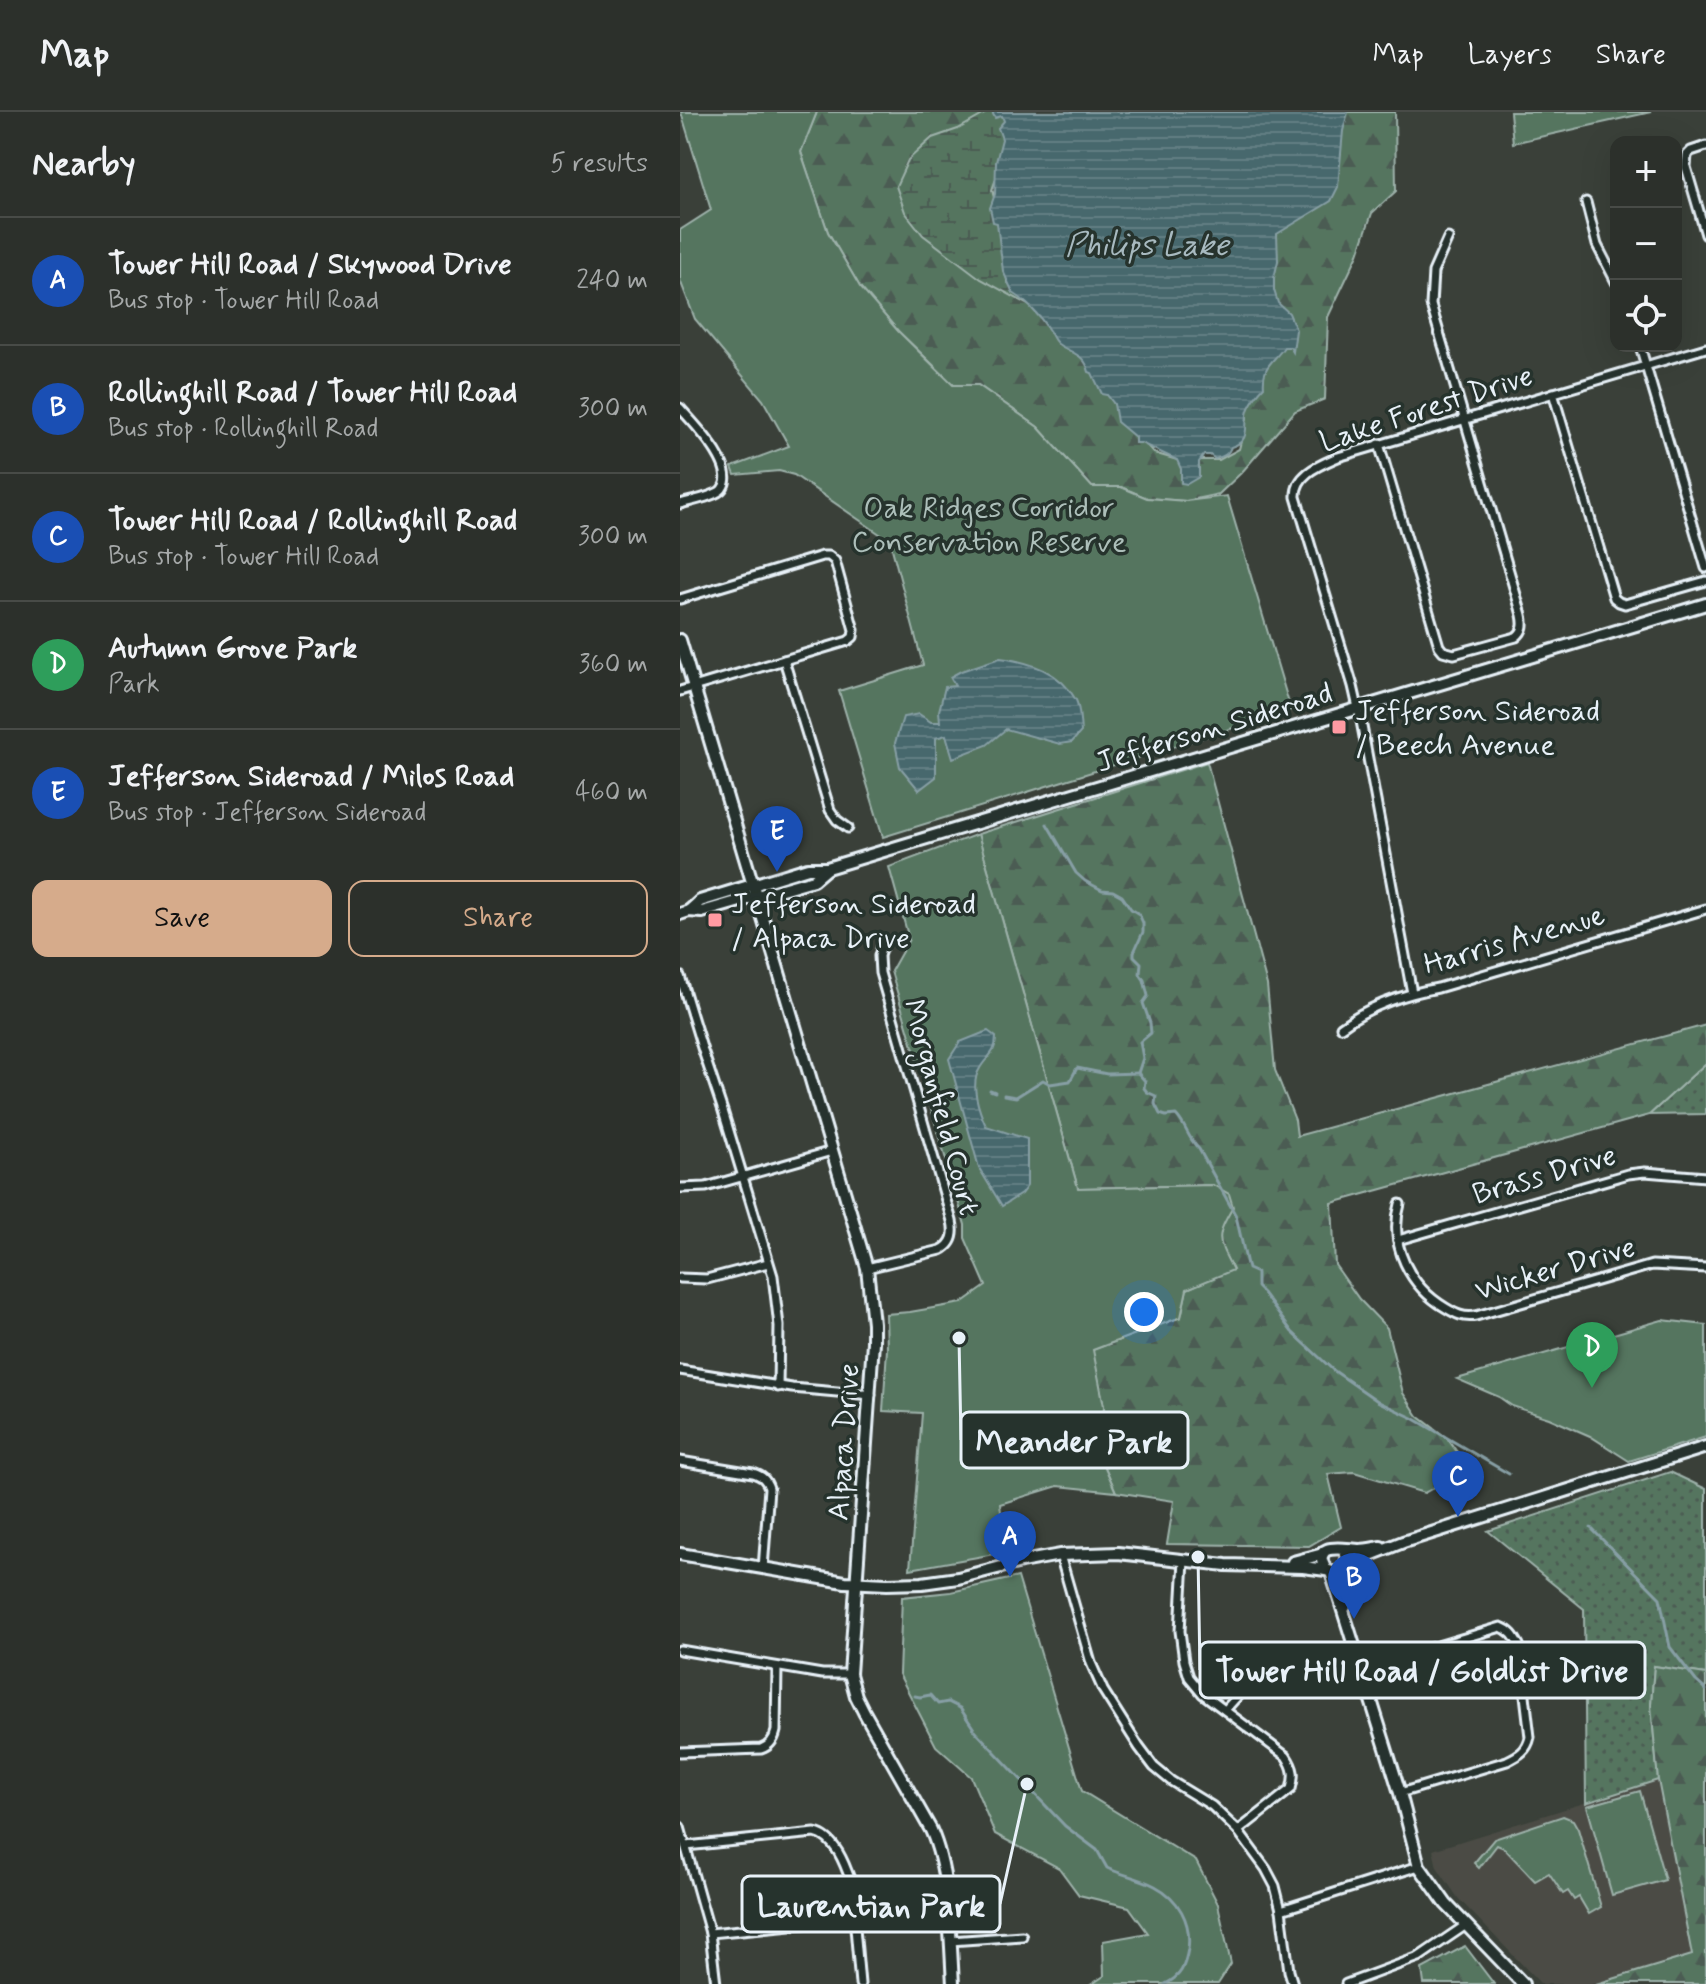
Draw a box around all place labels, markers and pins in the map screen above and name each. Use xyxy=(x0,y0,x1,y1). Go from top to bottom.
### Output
place label: Jefferson Sideroad / Beech Avenue xyxy=(1355,692,1600,765)
marker: Jefferson Sideroad / Beech Avenue xyxy=(1330,718,1348,736)
pin: E xyxy=(751,806,803,872)
place label: Jefferson Sideroad / Alpaca Drive xyxy=(731,885,976,958)
marker: Jefferson Sideroad / Alpaca Drive xyxy=(706,911,724,929)
pin: D xyxy=(1566,1322,1618,1388)
callout: Meander Park xyxy=(961,1412,1188,1468)
pin: C xyxy=(1432,1451,1484,1517)
pin: A xyxy=(984,1511,1036,1577)
pin: B xyxy=(1328,1553,1380,1619)
callout: Tower Hill Road / Goldlist Drive xyxy=(1200,1642,1645,1698)
callout: Laurentian Park xyxy=(742,1876,1000,1932)

